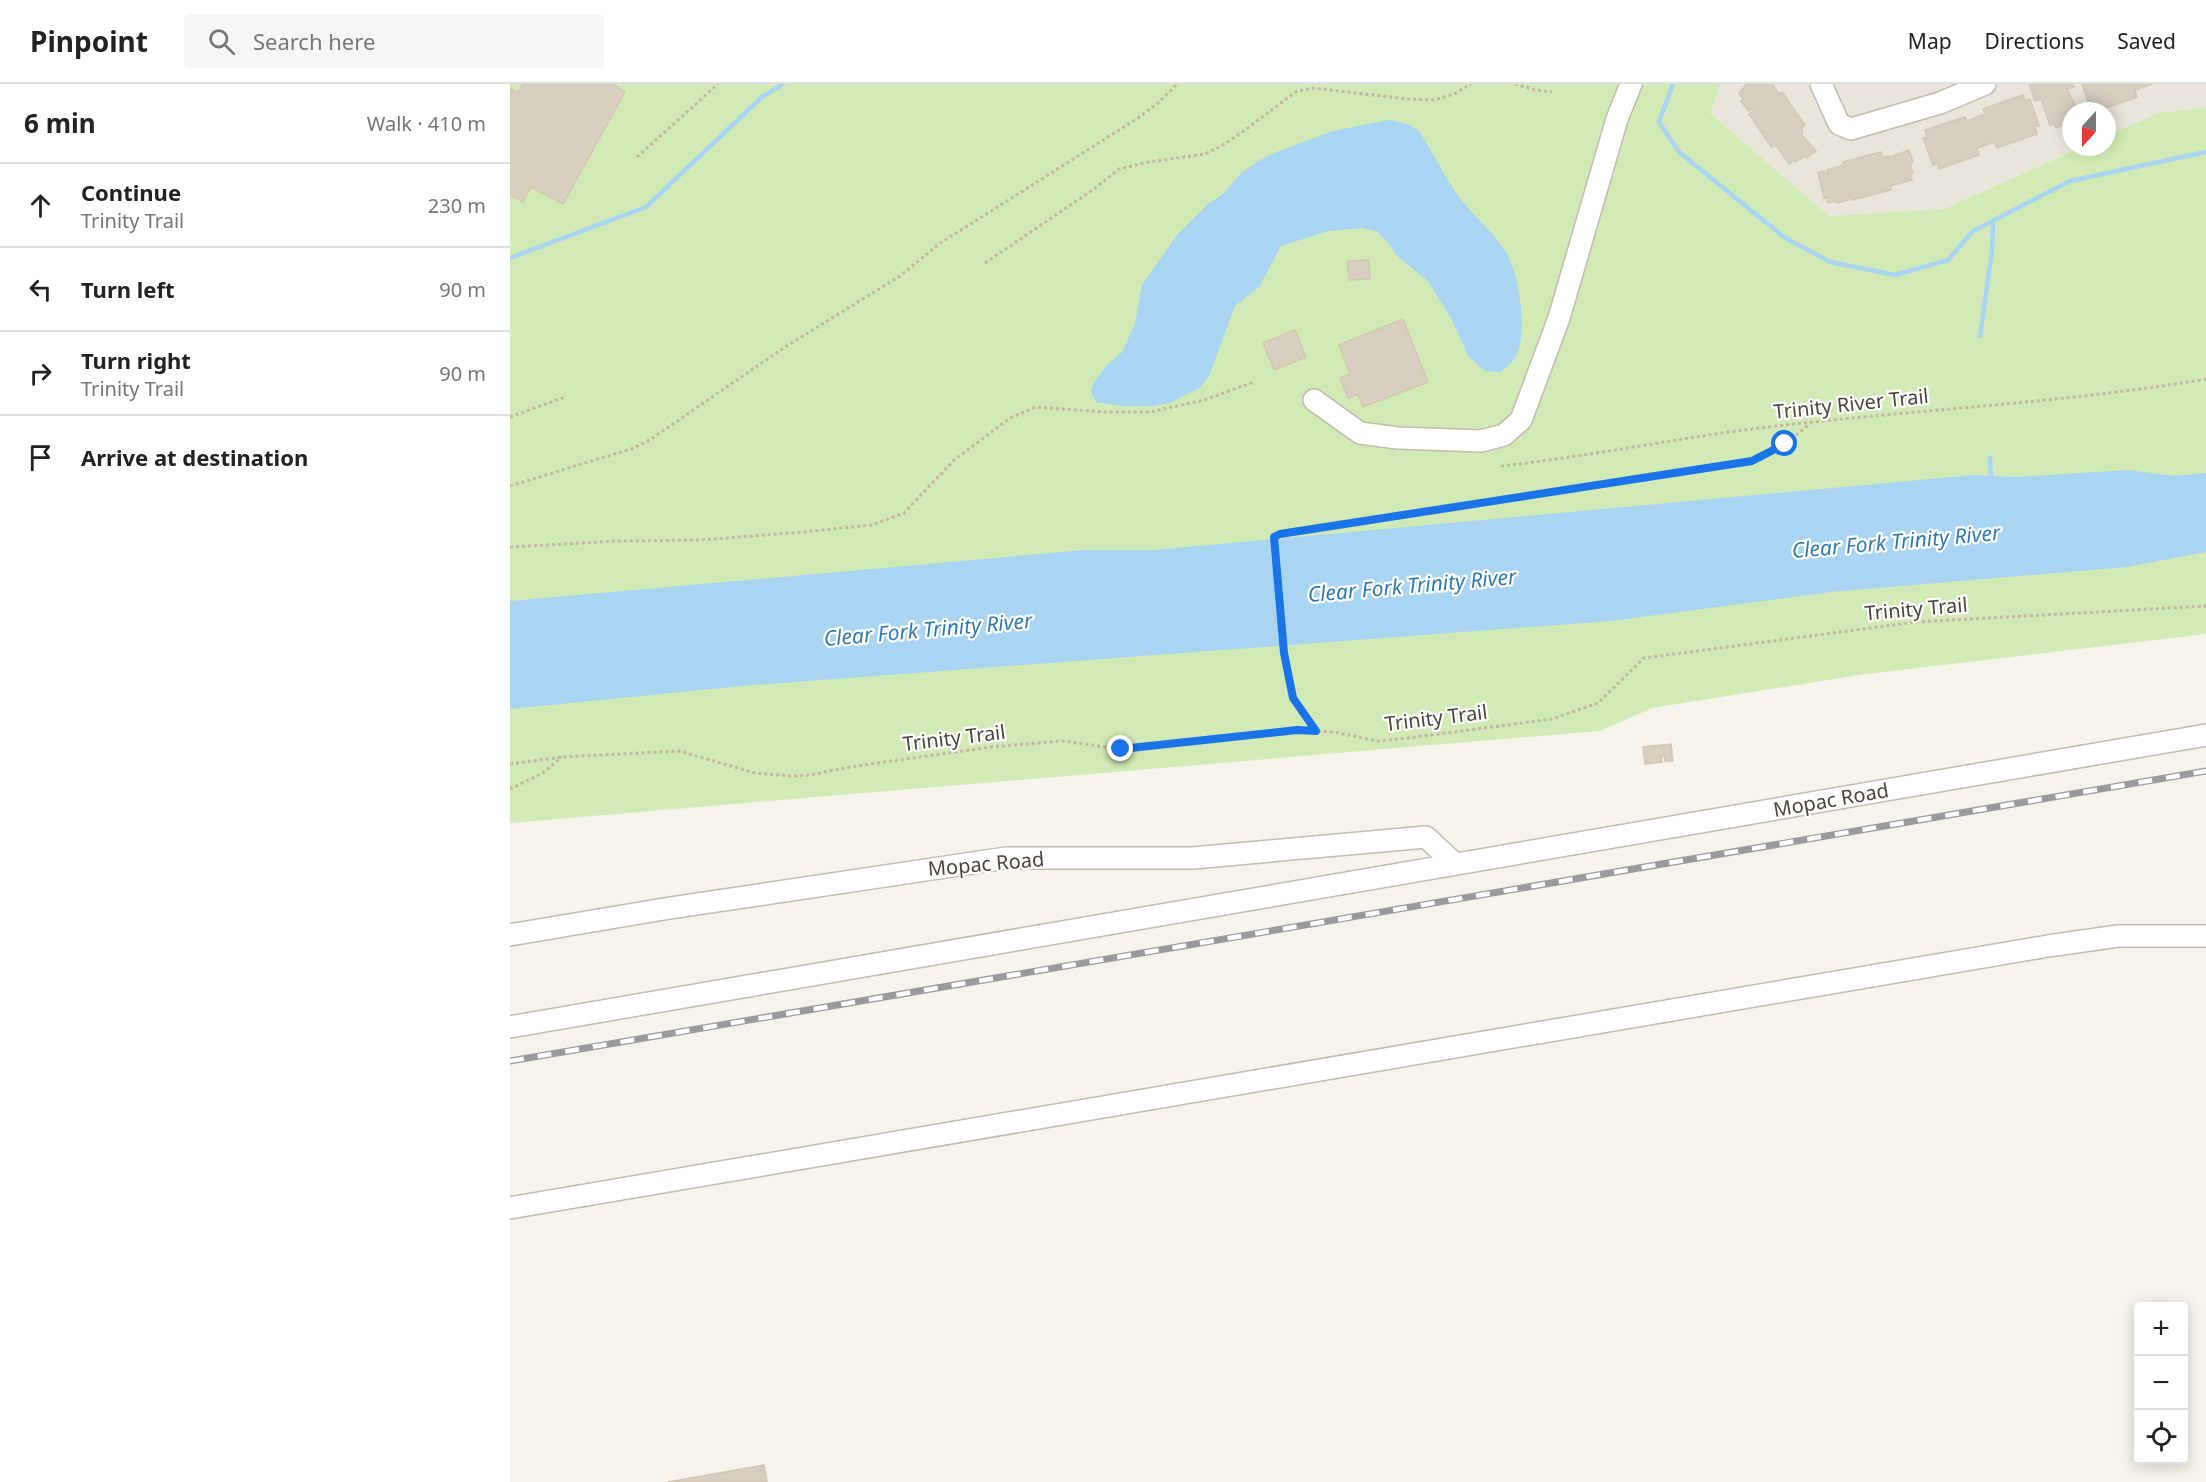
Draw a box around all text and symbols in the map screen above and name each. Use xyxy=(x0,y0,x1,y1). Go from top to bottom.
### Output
search box xyxy=(184,14,604,68)
text: Pinpoint xyxy=(30,22,148,60)
icon: search xyxy=(205,25,238,58)
text: Search here xyxy=(253,26,375,56)
text: Map xyxy=(1908,27,1952,55)
text: Directions xyxy=(1985,27,2084,55)
text: Saved xyxy=(2117,27,2176,55)
north arrow xyxy=(2062,102,2116,156)
text: 6 min xyxy=(24,105,96,141)
text: Walk · 410 m xyxy=(367,110,486,137)
text: Continue xyxy=(81,177,181,207)
icon: ahead xyxy=(24,189,57,222)
text: 230 m xyxy=(428,192,486,219)
text: Trinity Trail xyxy=(81,207,184,234)
icon: left xyxy=(24,273,57,306)
text: Turn left xyxy=(81,274,175,304)
text: 90 m xyxy=(439,276,486,303)
text: Turn right xyxy=(81,345,191,375)
icon: right xyxy=(24,357,57,390)
text: 90 m xyxy=(439,360,486,387)
text: Trinity Trail xyxy=(81,375,184,402)
street label: Trinity River Trail xyxy=(1772,382,1930,425)
route start xyxy=(1771,430,1797,456)
icon: arrive xyxy=(24,441,57,474)
text: Arrive at destination xyxy=(81,442,308,472)
water label: Clear Fork Trinity River xyxy=(1790,518,2003,564)
water label: Clear Fork Trinity River xyxy=(1306,562,1519,608)
street label: Trinity Trail xyxy=(1863,591,1969,626)
water label: Clear Fork Trinity River xyxy=(822,606,1035,652)
street label: Trinity Trail xyxy=(1383,698,1489,737)
street label: Trinity Trail xyxy=(901,718,1007,757)
route end xyxy=(1107,735,1133,761)
street label: Mopac Road xyxy=(1771,776,1891,823)
street label: Mopac Road xyxy=(927,845,1045,882)
map controls xyxy=(2134,1302,2188,1464)
button: + xyxy=(2134,1302,2188,1356)
button: − xyxy=(2134,1356,2188,1410)
button: locate xyxy=(2134,1410,2188,1464)

